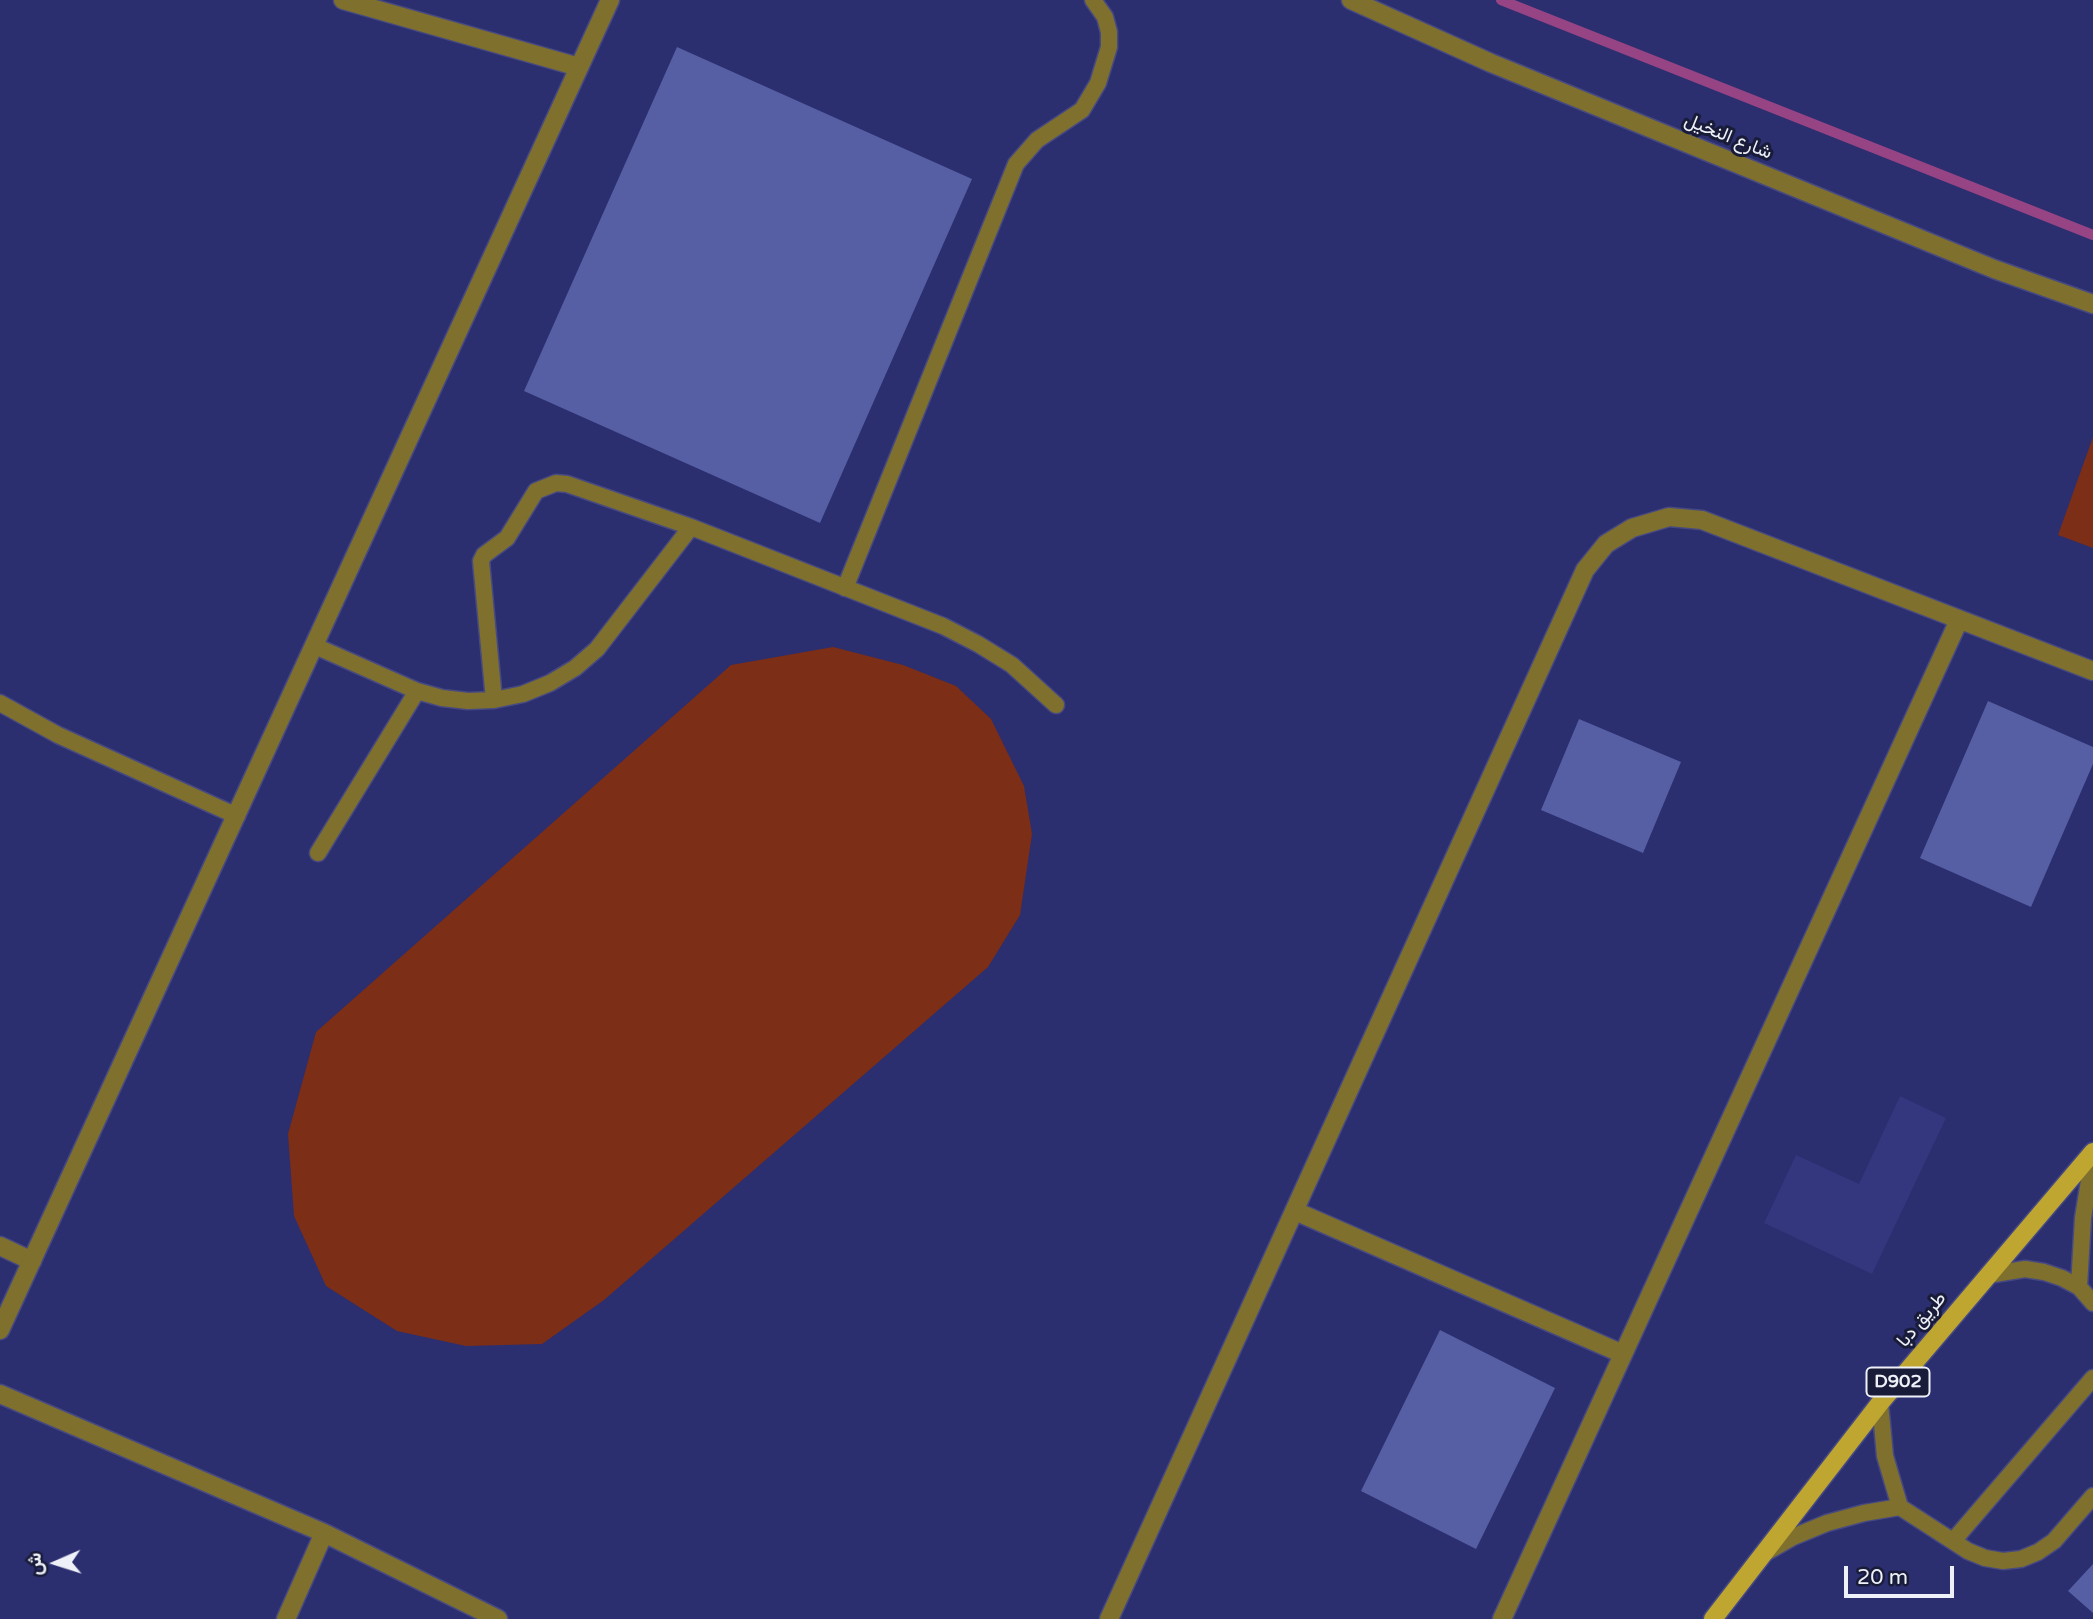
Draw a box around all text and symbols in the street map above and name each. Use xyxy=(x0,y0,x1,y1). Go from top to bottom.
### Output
street label: شارع النخيل xyxy=(1681,109,1775,165)
street label: طريق دبا xyxy=(1892,1288,1952,1352)
road number: D902 xyxy=(1867,1367,1930,1396)
north arrow xyxy=(21,1528,91,1598)
text: ش xyxy=(23,1552,47,1576)
scale bar xyxy=(1848,1552,1958,1596)
text: 20 m xyxy=(1857,1565,1908,1590)

